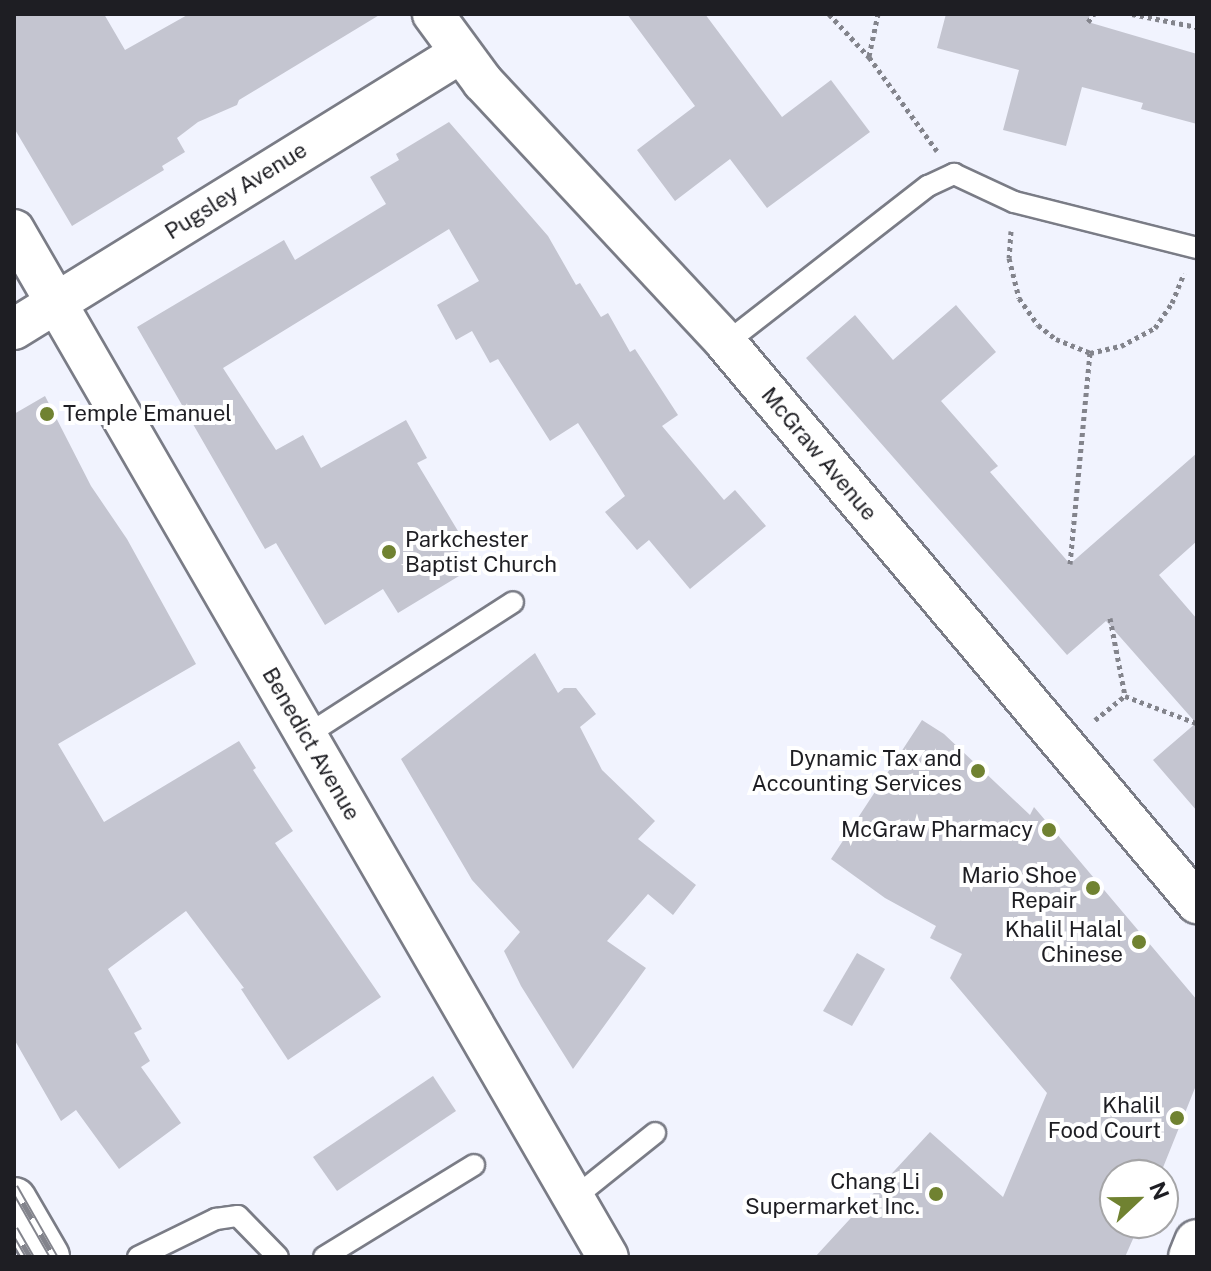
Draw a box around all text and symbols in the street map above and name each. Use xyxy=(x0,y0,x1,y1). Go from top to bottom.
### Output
street label: Pugsley Avenue xyxy=(160,137,312,245)
street label: McGraw Avenue xyxy=(756,382,882,526)
place label: Temple Emanuel xyxy=(63,401,232,427)
marker: Temple Emanuel xyxy=(38,405,56,423)
place label: Parkchester Baptist Church xyxy=(405,526,557,578)
marker: Parkchester Baptist Church xyxy=(380,543,398,561)
street label: Benedict Avenue xyxy=(257,663,365,825)
place label: Dynamic Tax and Accounting Services xyxy=(751,745,962,796)
marker: Dynamic Tax and Accounting Services xyxy=(969,762,987,780)
place label: McGraw Pharmacy xyxy=(841,817,1033,843)
marker: McGraw Pharmacy xyxy=(1040,821,1058,839)
place label: Mario Shoe Repair xyxy=(961,862,1077,914)
marker: Mario Shoe Repair xyxy=(1084,879,1102,897)
place label: Khalil Halal Chinese xyxy=(1005,916,1123,968)
marker: Khalil Halal Chinese xyxy=(1130,933,1148,951)
place label: Khalil Food Court xyxy=(1048,1092,1161,1144)
marker: Khalil Food Court xyxy=(1168,1109,1186,1127)
north arrow xyxy=(1099,1159,1179,1239)
place label: Chang Li Supermarket Inc. xyxy=(745,1168,920,1220)
text: N xyxy=(1144,1178,1175,1204)
marker: Chang Li Supermarket Inc. xyxy=(927,1185,945,1203)

